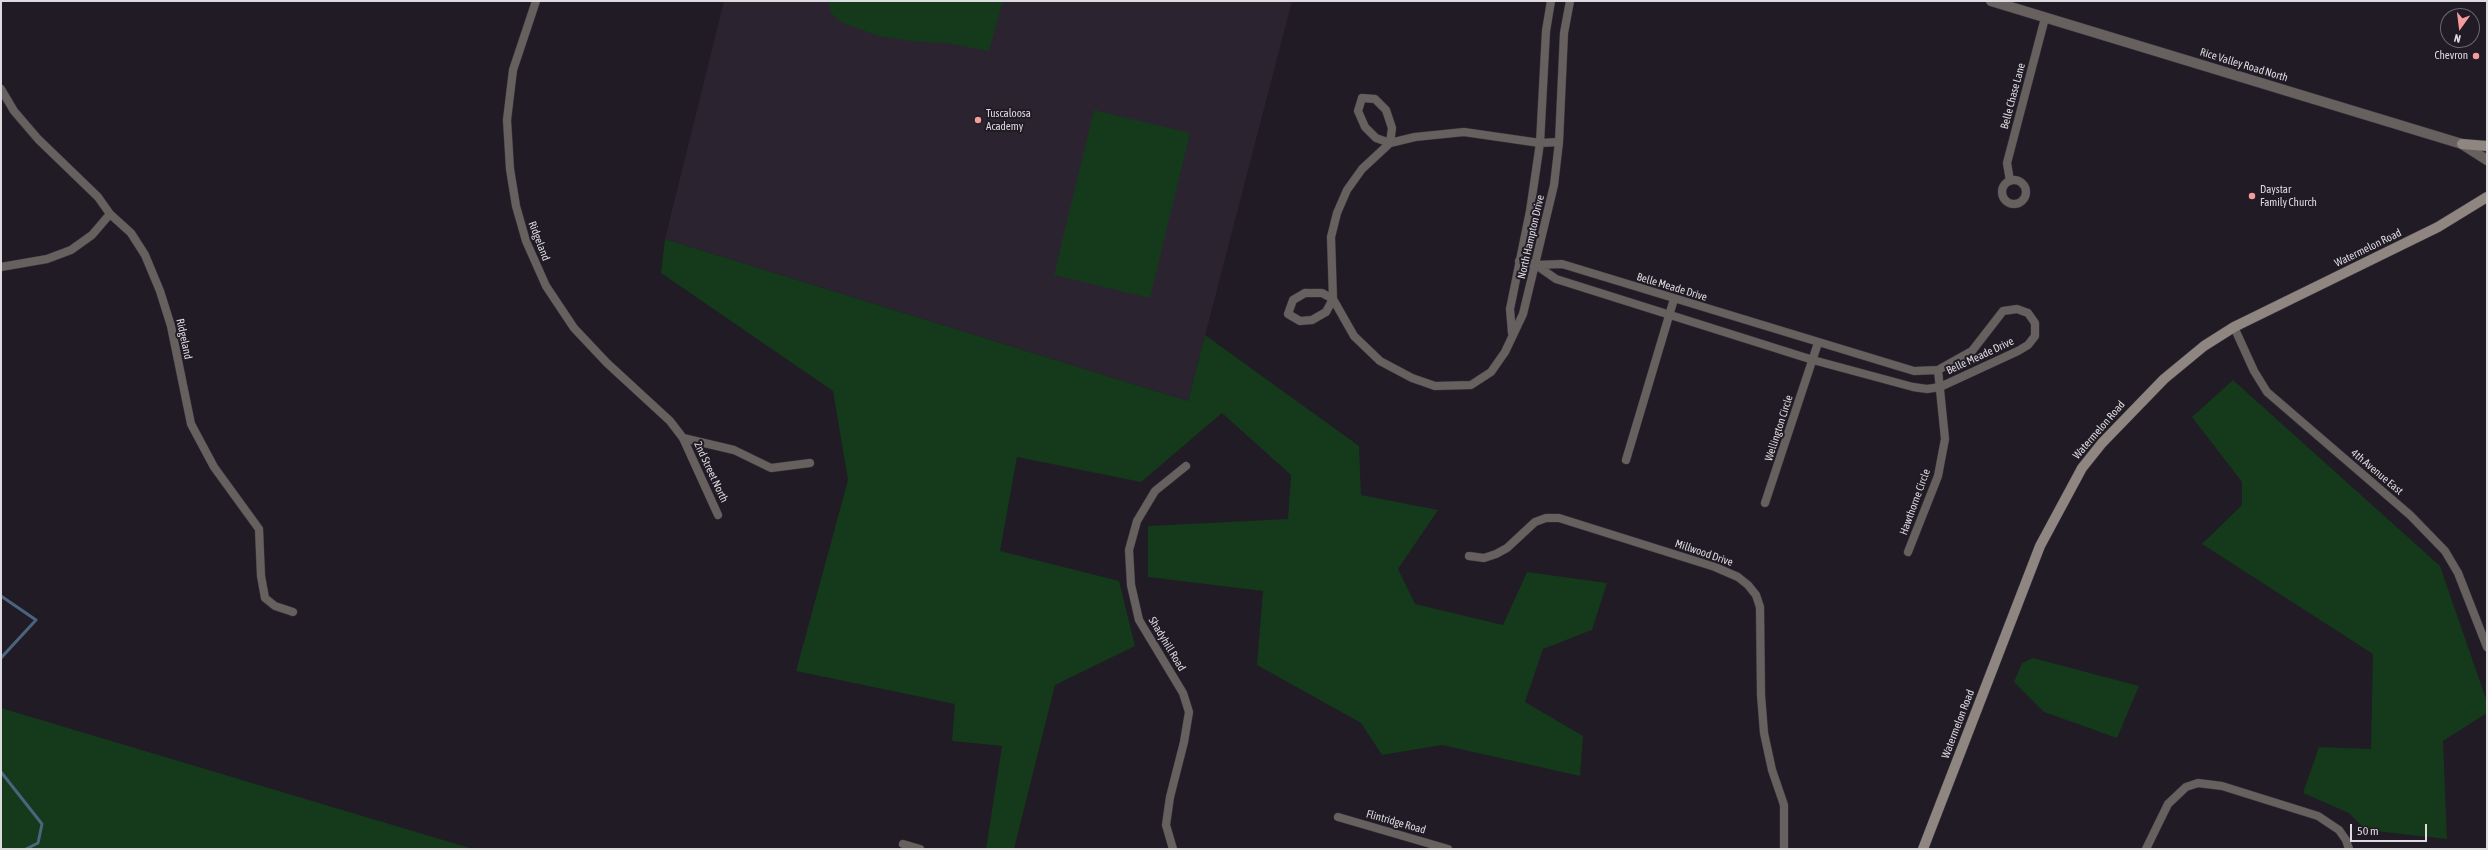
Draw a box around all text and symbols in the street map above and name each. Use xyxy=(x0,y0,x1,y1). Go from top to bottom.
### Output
north arrow xyxy=(2440,8,2480,48)
text: N xyxy=(2453,32,2462,45)
street label: Rice Valley Road North xyxy=(2198,45,2290,85)
place label: Chevron xyxy=(2435,49,2468,63)
marker: Chevron xyxy=(2471,51,2481,61)
street label: Belle Chase Lane xyxy=(1998,61,2028,131)
place label: Tuscaloosa Academy xyxy=(986,107,1031,133)
marker: Tuscaloosa Academy xyxy=(973,115,983,125)
place label: Daystar Family Church xyxy=(2260,183,2317,209)
marker: Daystar Family Church xyxy=(2247,191,2257,201)
street label: North Hampton Drive xyxy=(1515,194,1547,280)
street label: Ridgeland xyxy=(525,219,553,263)
street label: Watermelon Road xyxy=(2332,226,2404,270)
street label: Belle Meade Drive xyxy=(1635,270,1709,304)
street label: Ridgeland xyxy=(173,317,195,361)
street label: Belle Meade Drive xyxy=(1944,335,2016,377)
street label: Wellington Circle xyxy=(1762,393,1796,463)
street label: Watermelon Road xyxy=(2070,398,2128,462)
street label: 2nd Street North xyxy=(691,439,731,505)
street label: 4th Avenue East xyxy=(2348,446,2406,498)
street label: Hawthorne Circle xyxy=(1897,467,1933,537)
street label: Millwood Drive xyxy=(1673,537,1735,569)
street label: Shadyhill Road xyxy=(1146,614,1188,674)
street label: Watermelon Road xyxy=(1939,688,1977,760)
street label: Flintridge Road xyxy=(1365,807,1427,837)
scale bar xyxy=(2352,816,2429,842)
text: 50 m xyxy=(2357,824,2379,838)

